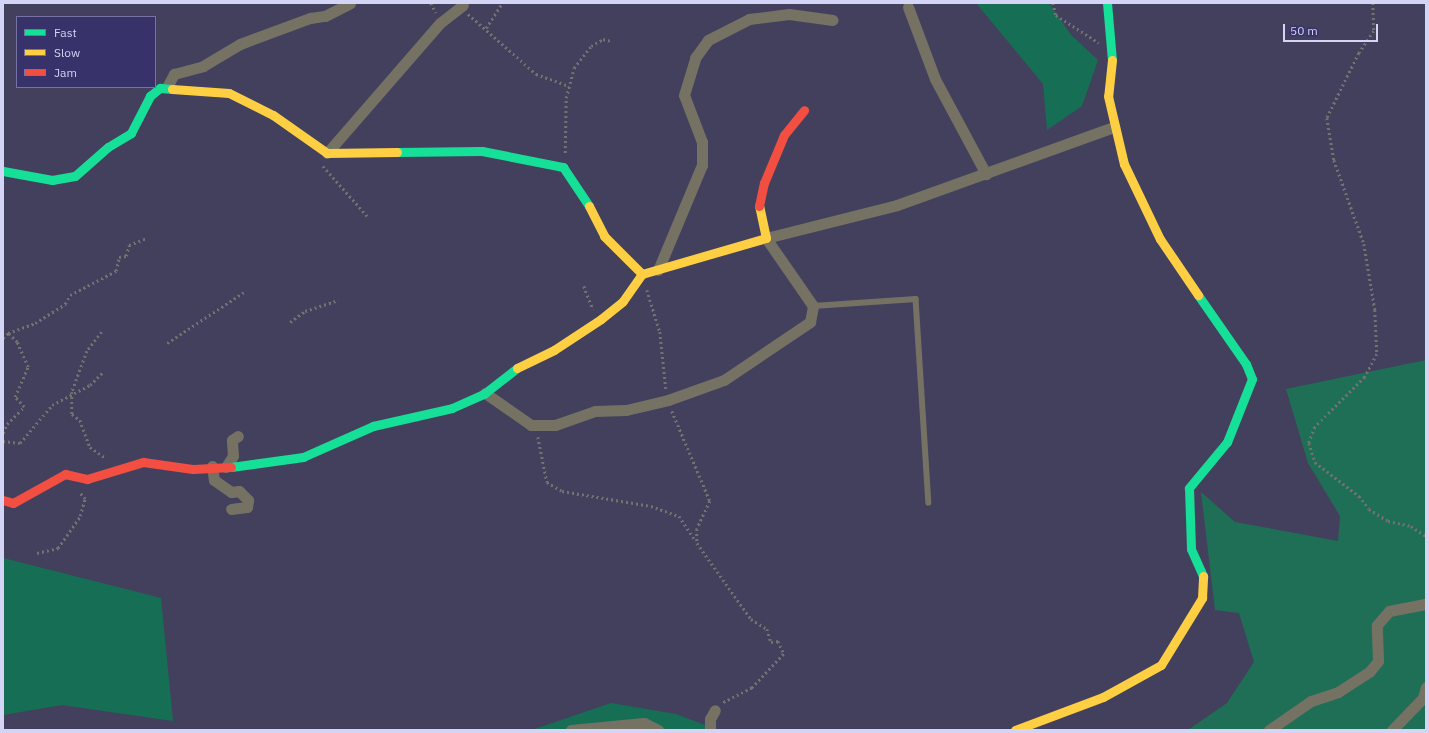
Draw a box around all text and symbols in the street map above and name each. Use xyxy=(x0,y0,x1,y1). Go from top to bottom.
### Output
legend xyxy=(16,16,156,88)
scale bar xyxy=(1285,16,1380,42)
text: 50 m xyxy=(1290,23,1318,38)
text: Fast xyxy=(54,25,77,40)
text: Slow xyxy=(54,45,80,60)
text: Jam xyxy=(54,65,77,80)

